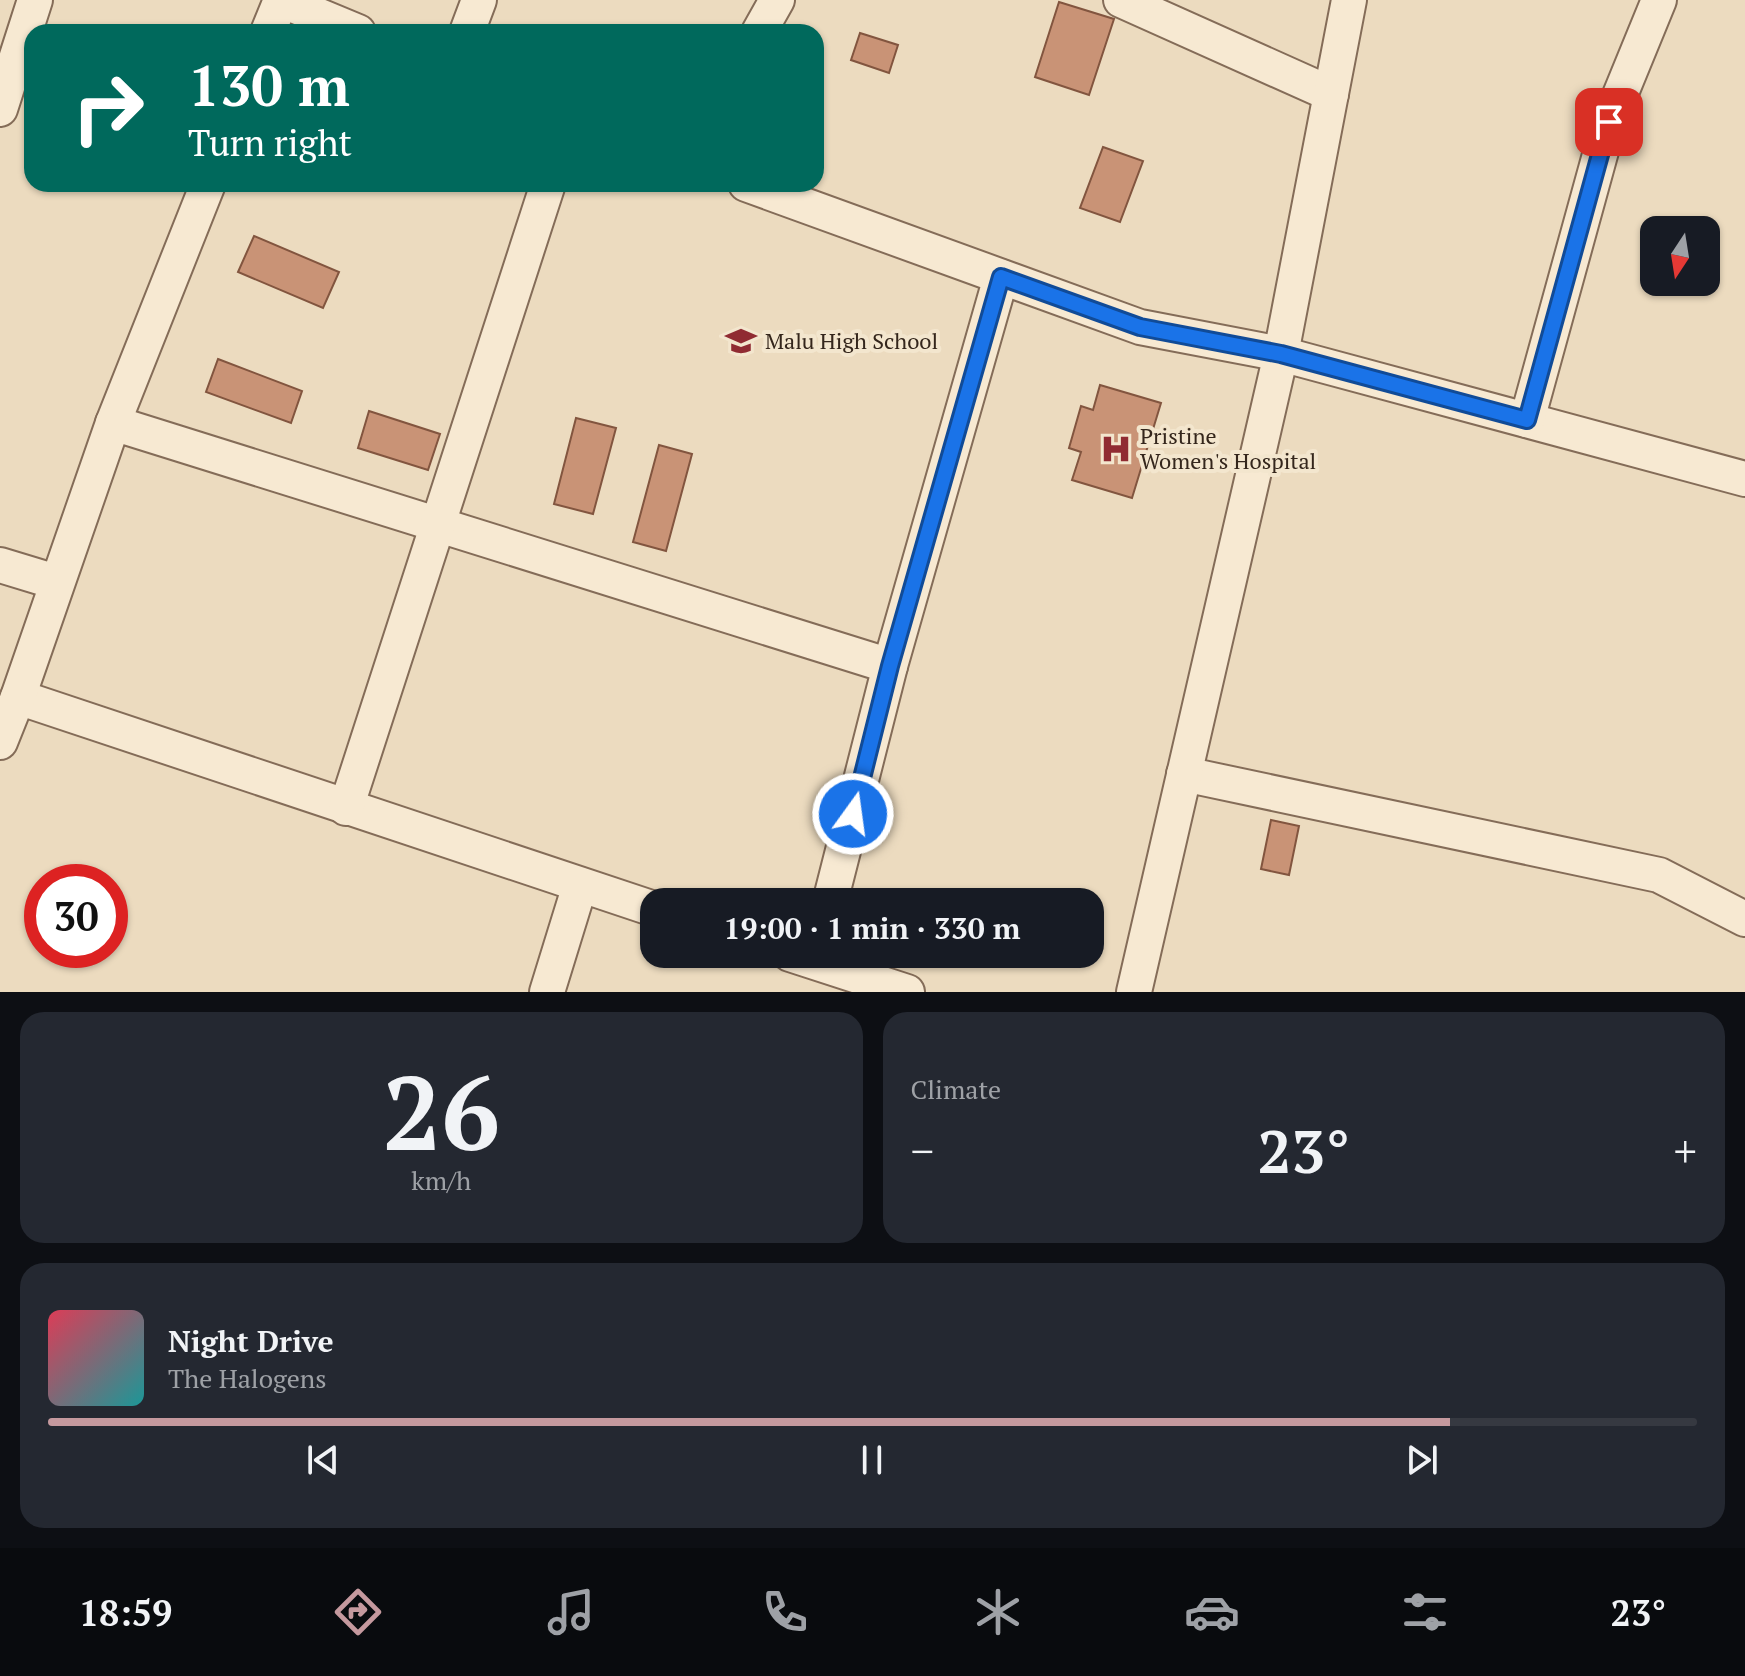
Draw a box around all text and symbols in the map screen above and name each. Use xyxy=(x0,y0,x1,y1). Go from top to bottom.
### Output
text: 130 m xyxy=(188,48,350,122)
icon: right xyxy=(56,56,160,160)
pin xyxy=(1575,88,1643,156)
icon: arrive xyxy=(1587,100,1631,144)
text: Turn right xyxy=(188,119,352,166)
north arrow xyxy=(1640,216,1720,296)
map controls xyxy=(1640,216,1720,296)
school or university icon: Malu High School xyxy=(724,324,758,358)
place label: Malu High School xyxy=(765,326,938,355)
place label: Pristine Women's Hospital xyxy=(1140,421,1316,475)
hospital icon: Pristine Women's Hospital xyxy=(1099,432,1133,466)
position arrow xyxy=(811,772,895,856)
speed limit sign: 30 xyxy=(24,864,128,968)
text: 19:00 · 1 min · 330 m xyxy=(724,908,1020,948)
text: 26 xyxy=(382,1042,500,1180)
text: Climate xyxy=(911,1072,1001,1106)
text: 23° xyxy=(1257,1111,1350,1190)
text: − xyxy=(911,1121,934,1180)
text: + xyxy=(1674,1121,1697,1180)
text: km/h xyxy=(411,1163,471,1197)
text: Night Drive xyxy=(168,1321,334,1361)
text: The Halogens xyxy=(168,1361,326,1395)
icon: previous xyxy=(301,1438,345,1482)
icon: pause xyxy=(850,1438,894,1482)
icon: next xyxy=(1400,1438,1444,1482)
icon: directions xyxy=(330,1584,386,1640)
icon: music xyxy=(543,1584,599,1640)
icon: phone xyxy=(757,1584,813,1640)
icon: climate xyxy=(970,1584,1026,1640)
icon: car xyxy=(1184,1584,1240,1640)
icon: filters xyxy=(1397,1584,1453,1640)
text: 18:59 xyxy=(79,1589,172,1636)
text: 23° xyxy=(1611,1589,1666,1636)

